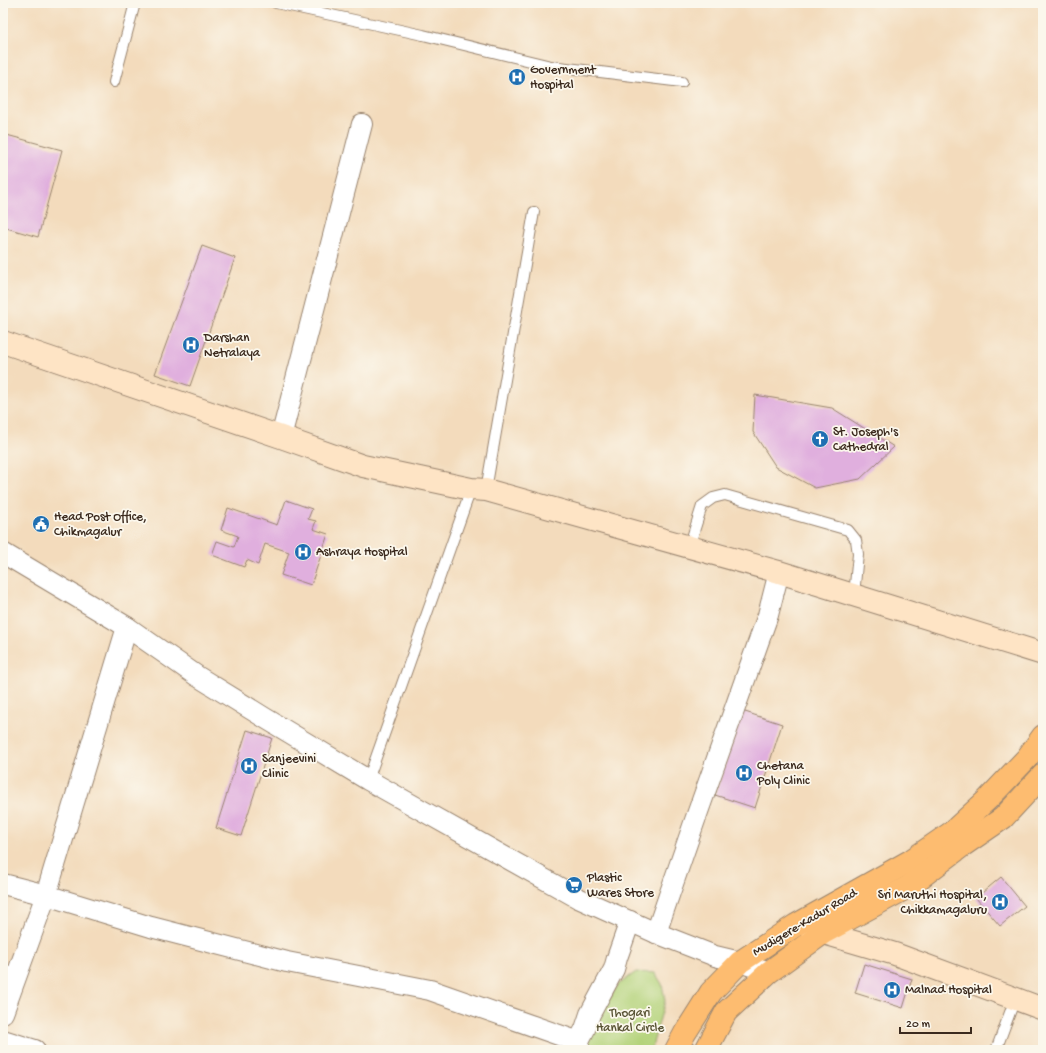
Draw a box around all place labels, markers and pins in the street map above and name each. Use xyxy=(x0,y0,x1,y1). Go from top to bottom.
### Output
place label: Government Hospital xyxy=(530,63,597,93)
hospital icon: Government Hospital xyxy=(507,67,527,87)
place label: Darshan Netralaya xyxy=(203,331,261,361)
hospital icon: Darshan Netralaya xyxy=(181,335,201,355)
place label: St. Joseph's Cathedral xyxy=(833,425,899,455)
church icon: St. Joseph's Cathedral xyxy=(810,429,830,449)
place label: Head Post Office, Chikmagalur xyxy=(54,510,147,540)
public building icon: Head Post Office, Chikmagalur xyxy=(31,514,51,534)
hospital icon: Ashraya Hospital xyxy=(293,542,313,562)
place label: Ashraya Hospital xyxy=(316,545,408,560)
place label: Sanjeevini Clinic xyxy=(262,752,316,782)
hospital icon: Sanjeevini Clinic xyxy=(239,756,259,776)
place label: Chetana Poly Clinic xyxy=(756,759,810,789)
hospital icon: Chetana Poly Clinic xyxy=(734,763,754,783)
place label: Plastic Wares Store xyxy=(586,871,654,901)
supermarket icon: Plastic Wares Store xyxy=(564,875,584,895)
place label: Sri Maruthi Hospital, Chikkamagaluru xyxy=(878,888,987,918)
hospital icon: Sri Maruthi Hospital, Chikkamagaluru xyxy=(990,892,1010,912)
hospital icon: Malnad Hospital xyxy=(882,980,902,1000)
place label: Malnad Hospital xyxy=(905,983,992,998)

